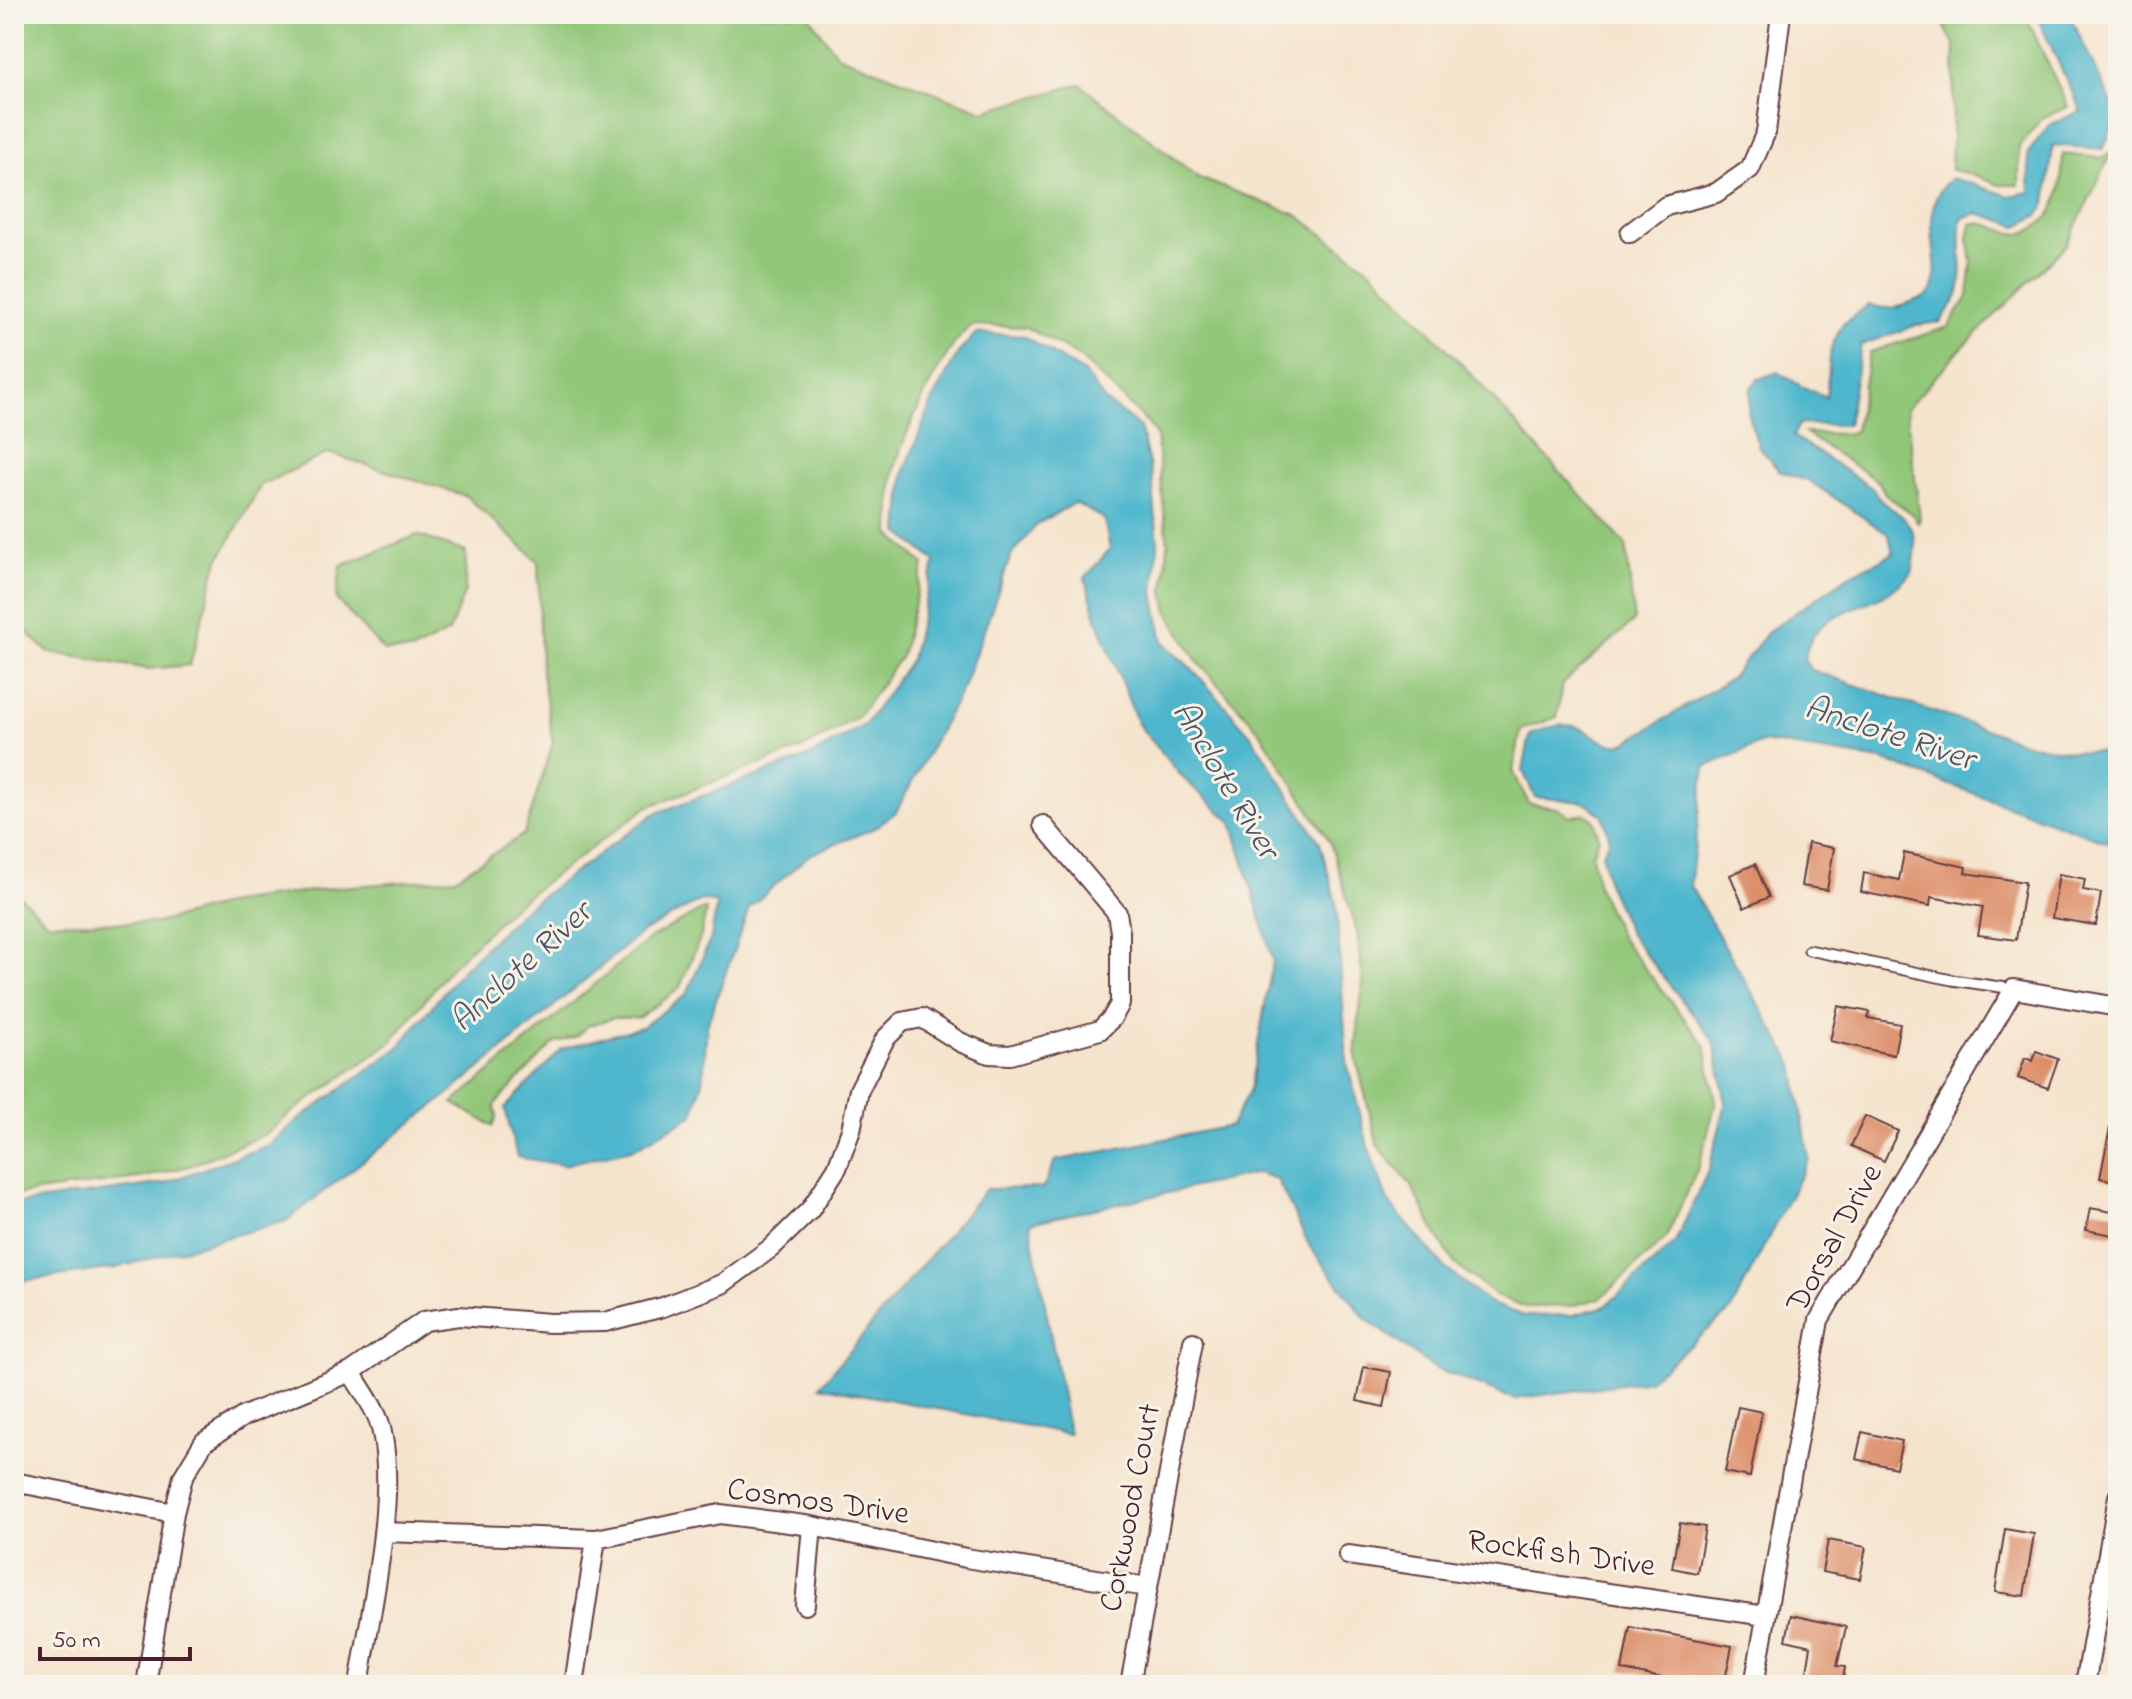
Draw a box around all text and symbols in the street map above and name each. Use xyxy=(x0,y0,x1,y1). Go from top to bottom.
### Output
water label: Anclote River xyxy=(1797,684,1985,787)
water label: Anclote River xyxy=(1157,693,1293,873)
water label: Anclote River xyxy=(440,887,608,1046)
street label: Dorsal Drive xyxy=(1775,1155,1897,1323)
street label: Corkwood Court xyxy=(1089,1400,1175,1616)
street label: Cosmos Drive xyxy=(724,1467,913,1539)
street label: Rockfish Drive xyxy=(1464,1519,1659,1592)
scale bar xyxy=(40,1611,190,1661)
text: 50 m xyxy=(52,1624,101,1659)

